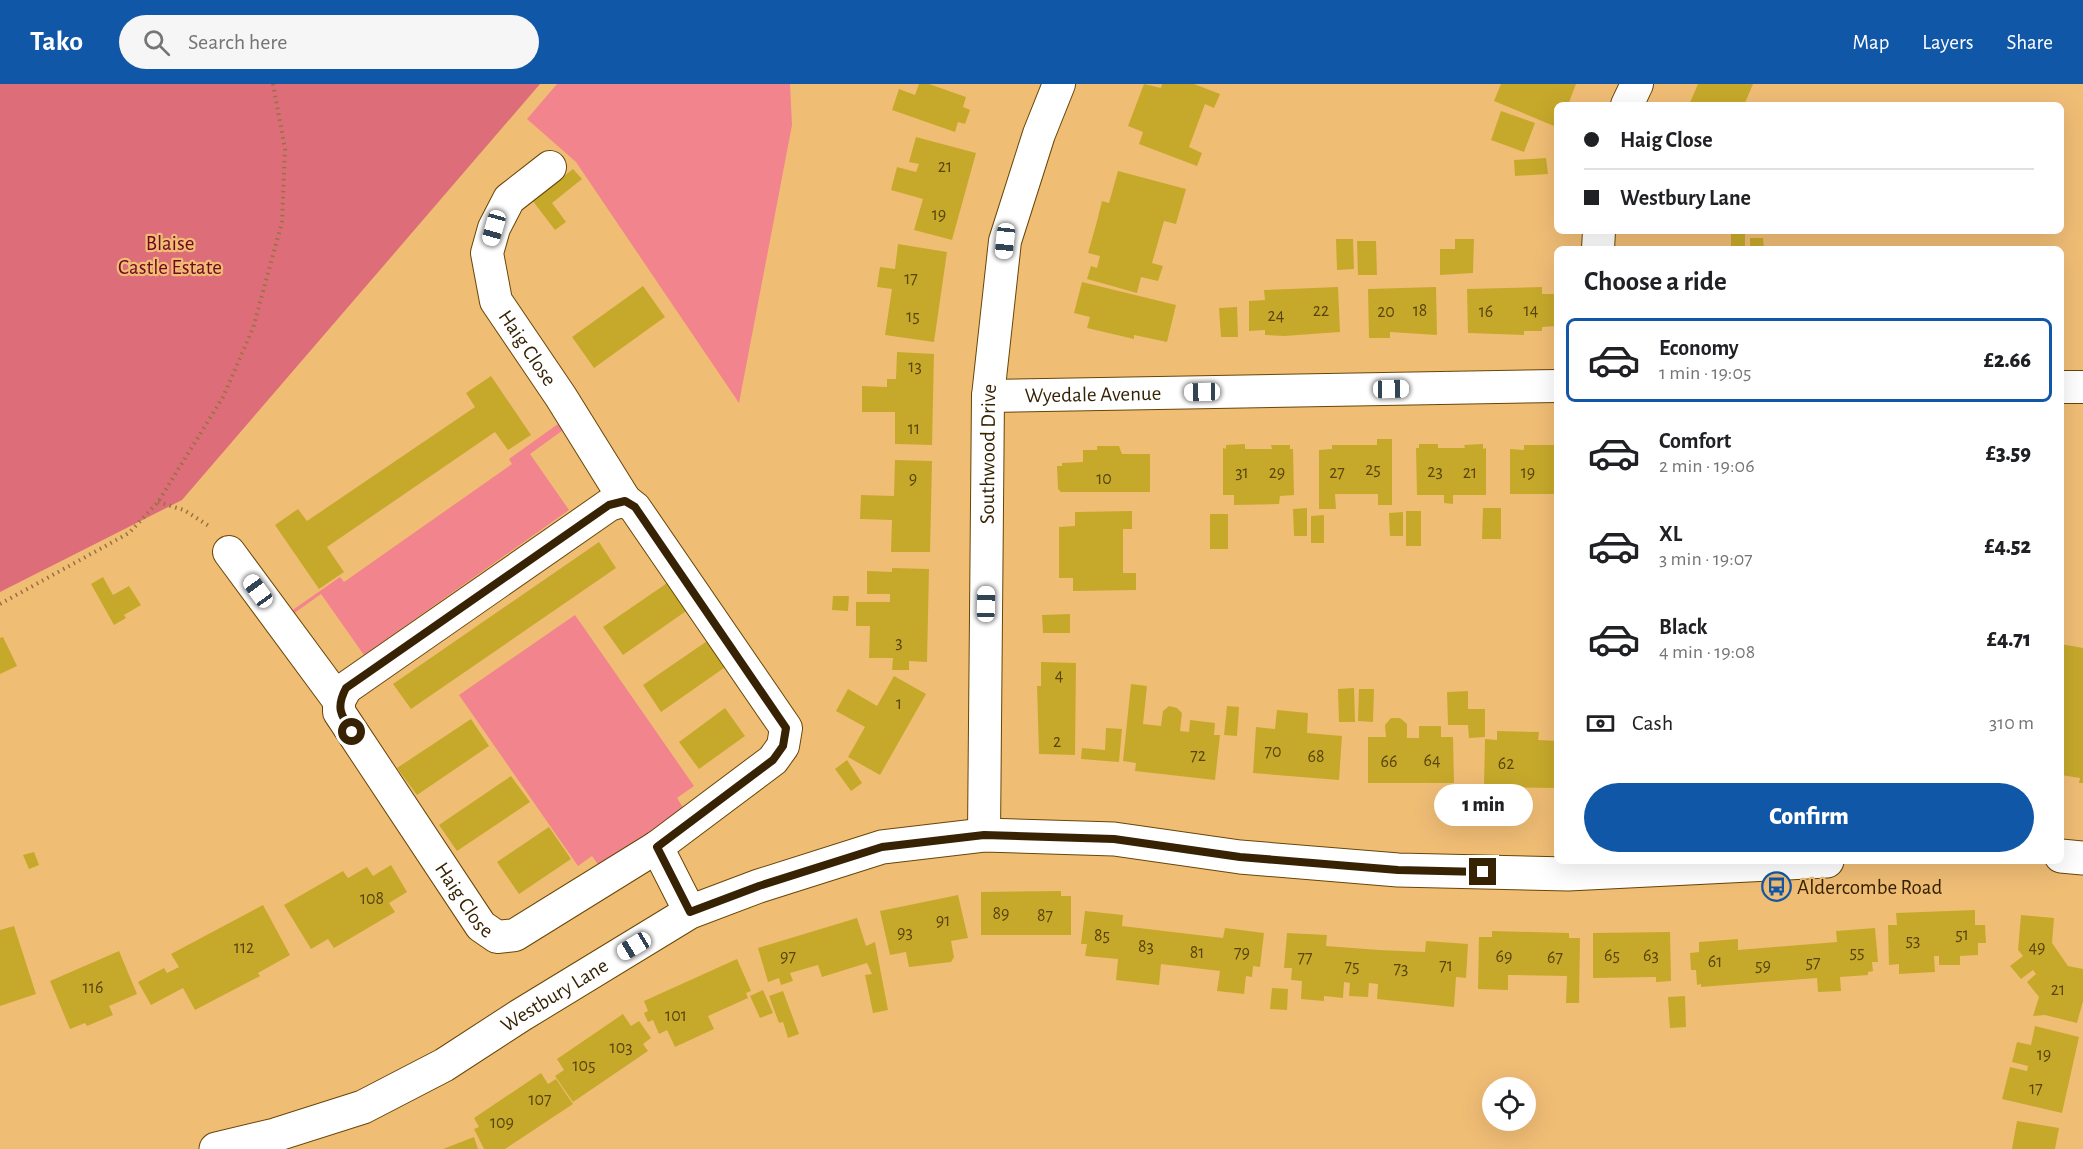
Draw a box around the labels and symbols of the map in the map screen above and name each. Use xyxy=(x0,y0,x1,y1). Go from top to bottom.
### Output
house number: 21 xyxy=(938,158,952,176)
house number: 19 xyxy=(932,206,946,224)
car xyxy=(480,208,508,248)
car xyxy=(994,222,1016,260)
park label: Blaise Castle Estate xyxy=(118,233,222,278)
house number: 17 xyxy=(904,270,918,288)
house number: 22 xyxy=(1313,302,1329,320)
house number: 18 xyxy=(1413,302,1427,320)
house number: 14 xyxy=(1524,302,1539,320)
house number: 20 xyxy=(1377,303,1395,321)
house number: 16 xyxy=(1479,303,1493,321)
street label: Haig Close xyxy=(494,306,560,390)
house number: 24 xyxy=(1268,307,1285,325)
house number: 15 xyxy=(906,308,920,326)
house number: 13 xyxy=(908,358,922,376)
car xyxy=(1373,380,1409,398)
street label: Southwood Drive xyxy=(977,383,1000,524)
street label: Wyedale Avenue xyxy=(1024,383,1162,406)
car xyxy=(1184,383,1220,401)
house number: 11 xyxy=(908,420,920,438)
house number: 25 xyxy=(1365,461,1381,479)
house number: 23 xyxy=(1427,463,1443,481)
house number: 31 xyxy=(1235,464,1249,482)
house number: 29 xyxy=(1269,464,1285,482)
house number: 27 xyxy=(1329,464,1345,482)
house number: 21 xyxy=(1463,464,1477,482)
house number: 19 xyxy=(1521,464,1535,482)
house number: 9 xyxy=(909,470,917,488)
house number: 10 xyxy=(1096,470,1112,488)
car xyxy=(240,571,276,611)
car xyxy=(977,586,995,622)
house number: 3 xyxy=(895,634,903,652)
house number: 4 xyxy=(1055,667,1064,685)
house number: 1 xyxy=(896,695,902,713)
route start xyxy=(338,718,365,745)
house number: 2 xyxy=(1053,733,1061,751)
house number: 70 xyxy=(1264,743,1282,761)
house number: 72 xyxy=(1190,747,1206,765)
house number: 68 xyxy=(1308,748,1325,766)
house number: 64 xyxy=(1423,752,1441,770)
house number: 66 xyxy=(1381,753,1397,771)
house number: 62 xyxy=(1498,755,1514,773)
callout: 1 min xyxy=(1434,785,1532,827)
route end xyxy=(1469,858,1496,885)
street label: Haig Close xyxy=(431,859,497,942)
bus stop icon: Aldercombe Road xyxy=(1760,871,1792,903)
place label: Aldercombe Road xyxy=(1797,877,1942,898)
house number: 108 xyxy=(360,890,384,908)
house number: 89 xyxy=(993,905,1010,923)
house number: 87 xyxy=(1037,907,1053,925)
house number: 91 xyxy=(936,912,950,930)
house number: 93 xyxy=(897,924,913,942)
house number: 51 xyxy=(1955,926,1969,944)
house number: 85 xyxy=(1094,927,1110,945)
car xyxy=(614,929,654,963)
house number: 53 xyxy=(1906,932,1920,950)
house number: 83 xyxy=(1138,938,1154,956)
house number: 112 xyxy=(234,939,254,957)
house number: 49 xyxy=(2028,939,2046,957)
house number: 81 xyxy=(1190,944,1204,962)
house number: 79 xyxy=(1234,944,1250,962)
house number: 55 xyxy=(1849,944,1865,962)
house number: 65 xyxy=(1604,947,1620,965)
house number: 63 xyxy=(1643,947,1659,965)
house number: 97 xyxy=(780,948,796,966)
house number: 69 xyxy=(1496,948,1512,966)
house number: 77 xyxy=(1297,949,1313,967)
house number: 67 xyxy=(1547,949,1563,967)
house number: 61 xyxy=(1708,953,1722,971)
house number: 57 xyxy=(1805,954,1821,972)
street label: Westbury Lane xyxy=(497,955,612,1036)
house number: 71 xyxy=(1439,957,1453,975)
house number: 59 xyxy=(1755,957,1771,975)
house number: 75 xyxy=(1344,958,1360,976)
house number: 73 xyxy=(1394,960,1408,978)
house number: 116 xyxy=(83,979,103,997)
house number: 21 xyxy=(2051,981,2065,999)
house number: 101 xyxy=(665,1007,687,1025)
house number: 103 xyxy=(609,1039,633,1057)
house number: 19 xyxy=(2037,1046,2051,1064)
house number: 105 xyxy=(572,1057,596,1075)
house number: 17 xyxy=(2029,1080,2043,1098)
house number: 107 xyxy=(528,1091,552,1109)
house number: 109 xyxy=(490,1114,514,1132)

